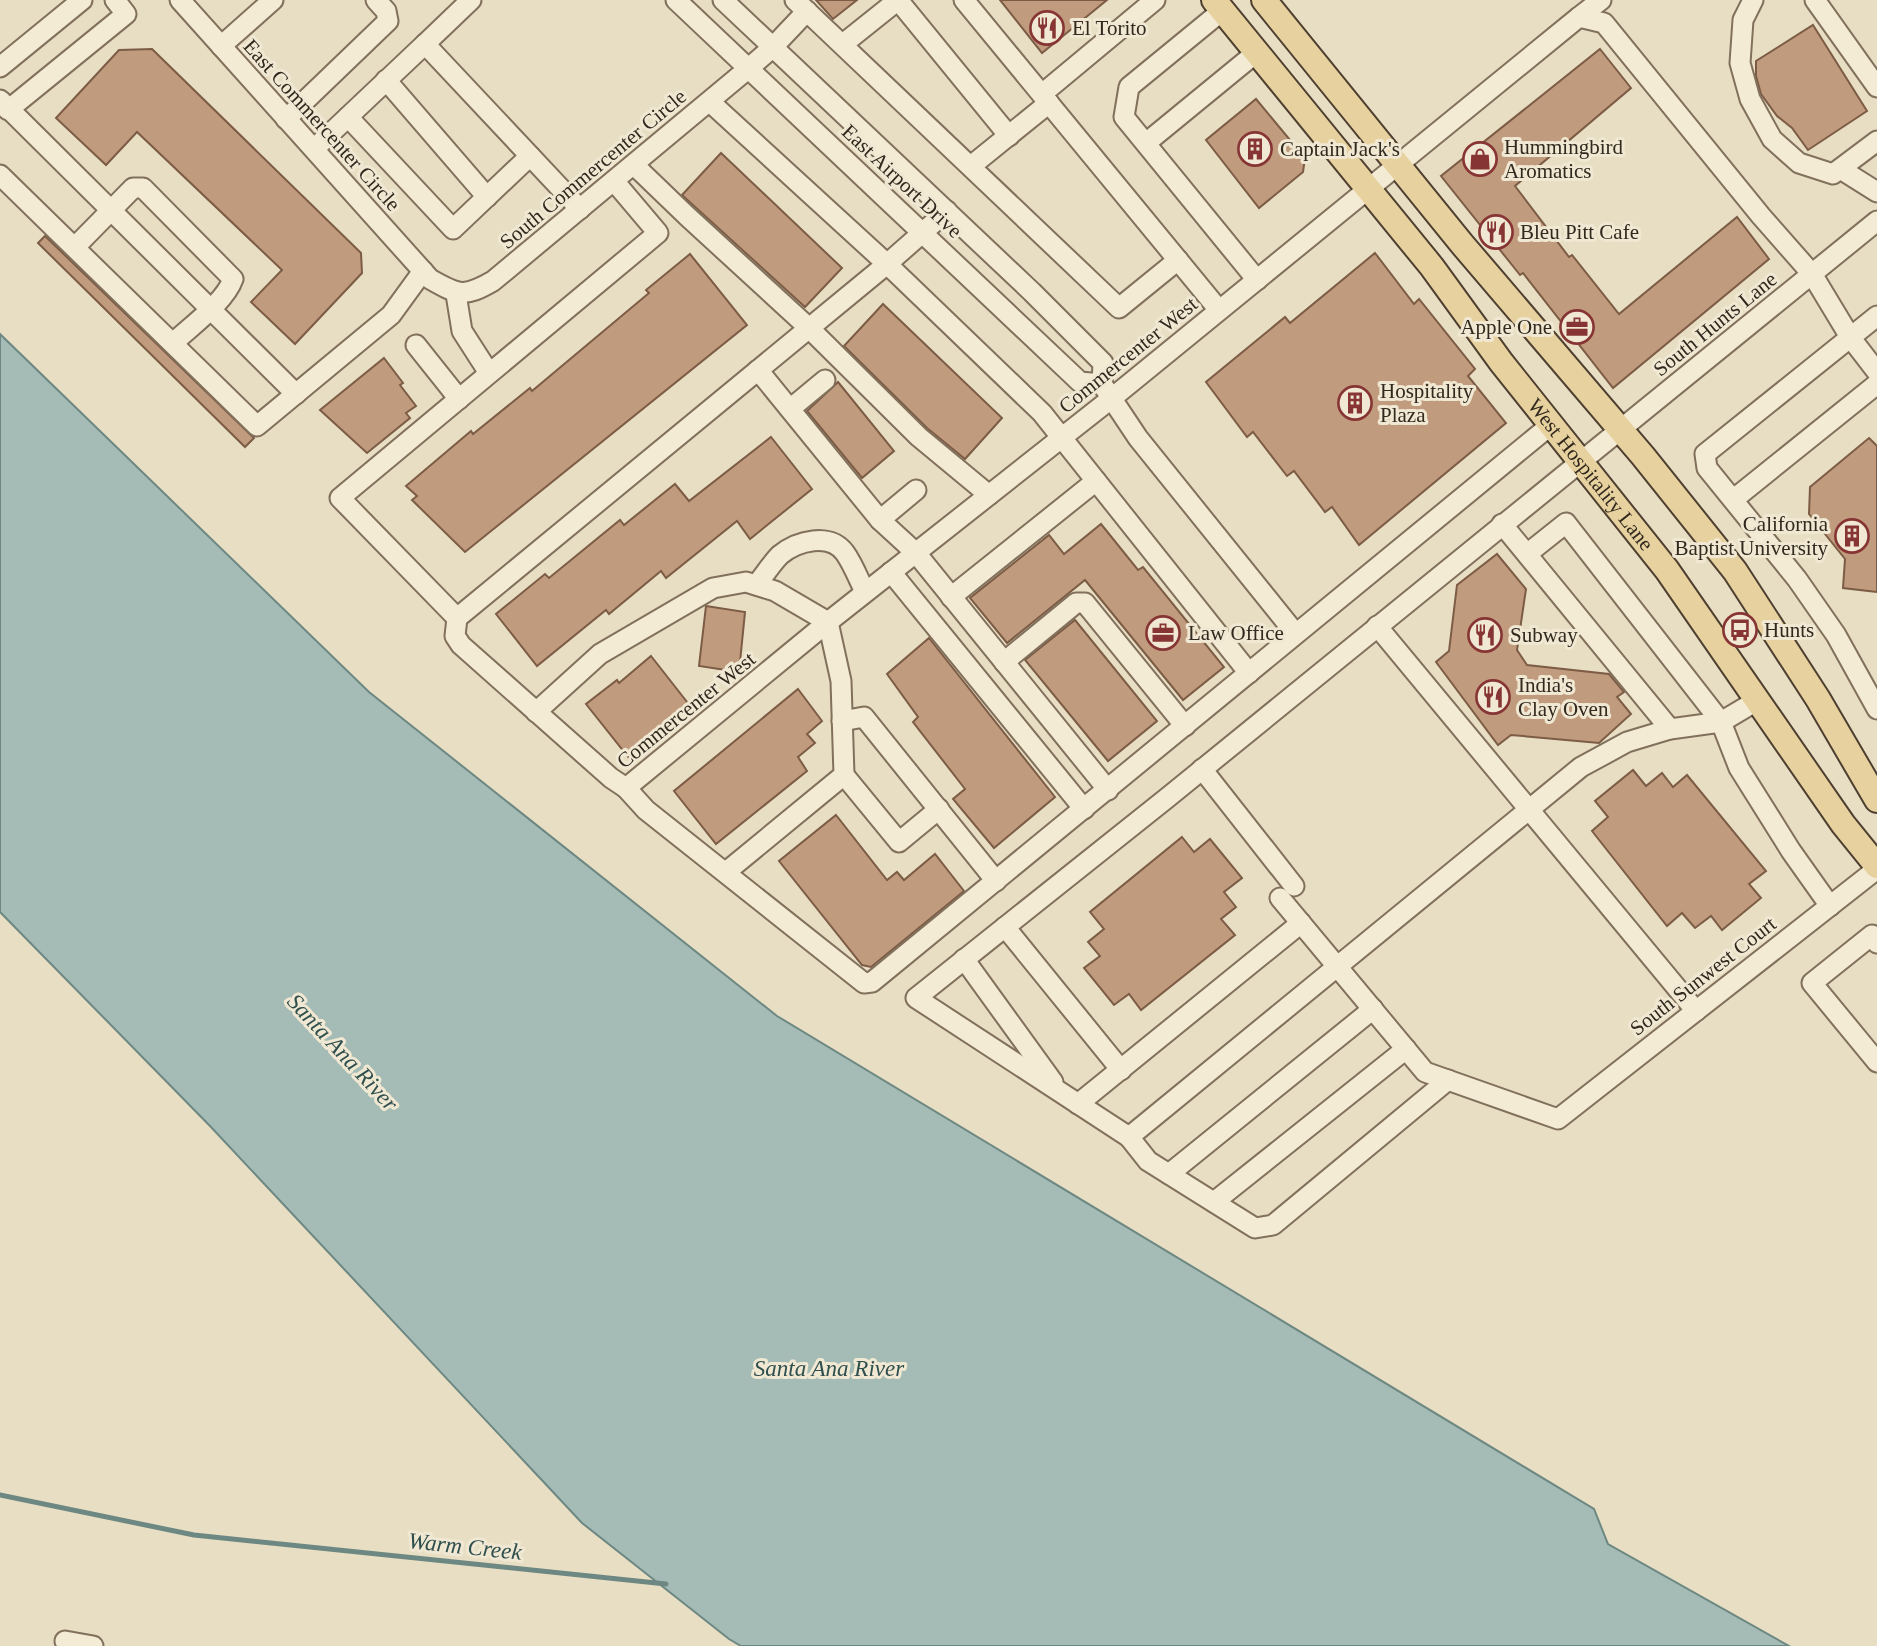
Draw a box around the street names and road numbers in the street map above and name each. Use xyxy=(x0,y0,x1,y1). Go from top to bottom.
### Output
street label: East Commercenter Circle xyxy=(239,34,405,216)
street label: South Commercenter Circle xyxy=(495,84,691,254)
street label: East Airport Drive xyxy=(837,119,967,243)
street label: South Hunts Lane xyxy=(1649,267,1781,381)
street label: Commercenter West xyxy=(1054,292,1202,418)
street label: West Hospitality Lane xyxy=(1523,394,1659,555)
street label: Commercenter West xyxy=(612,647,760,773)
street label: South Sunwest Court xyxy=(1625,911,1781,1040)

